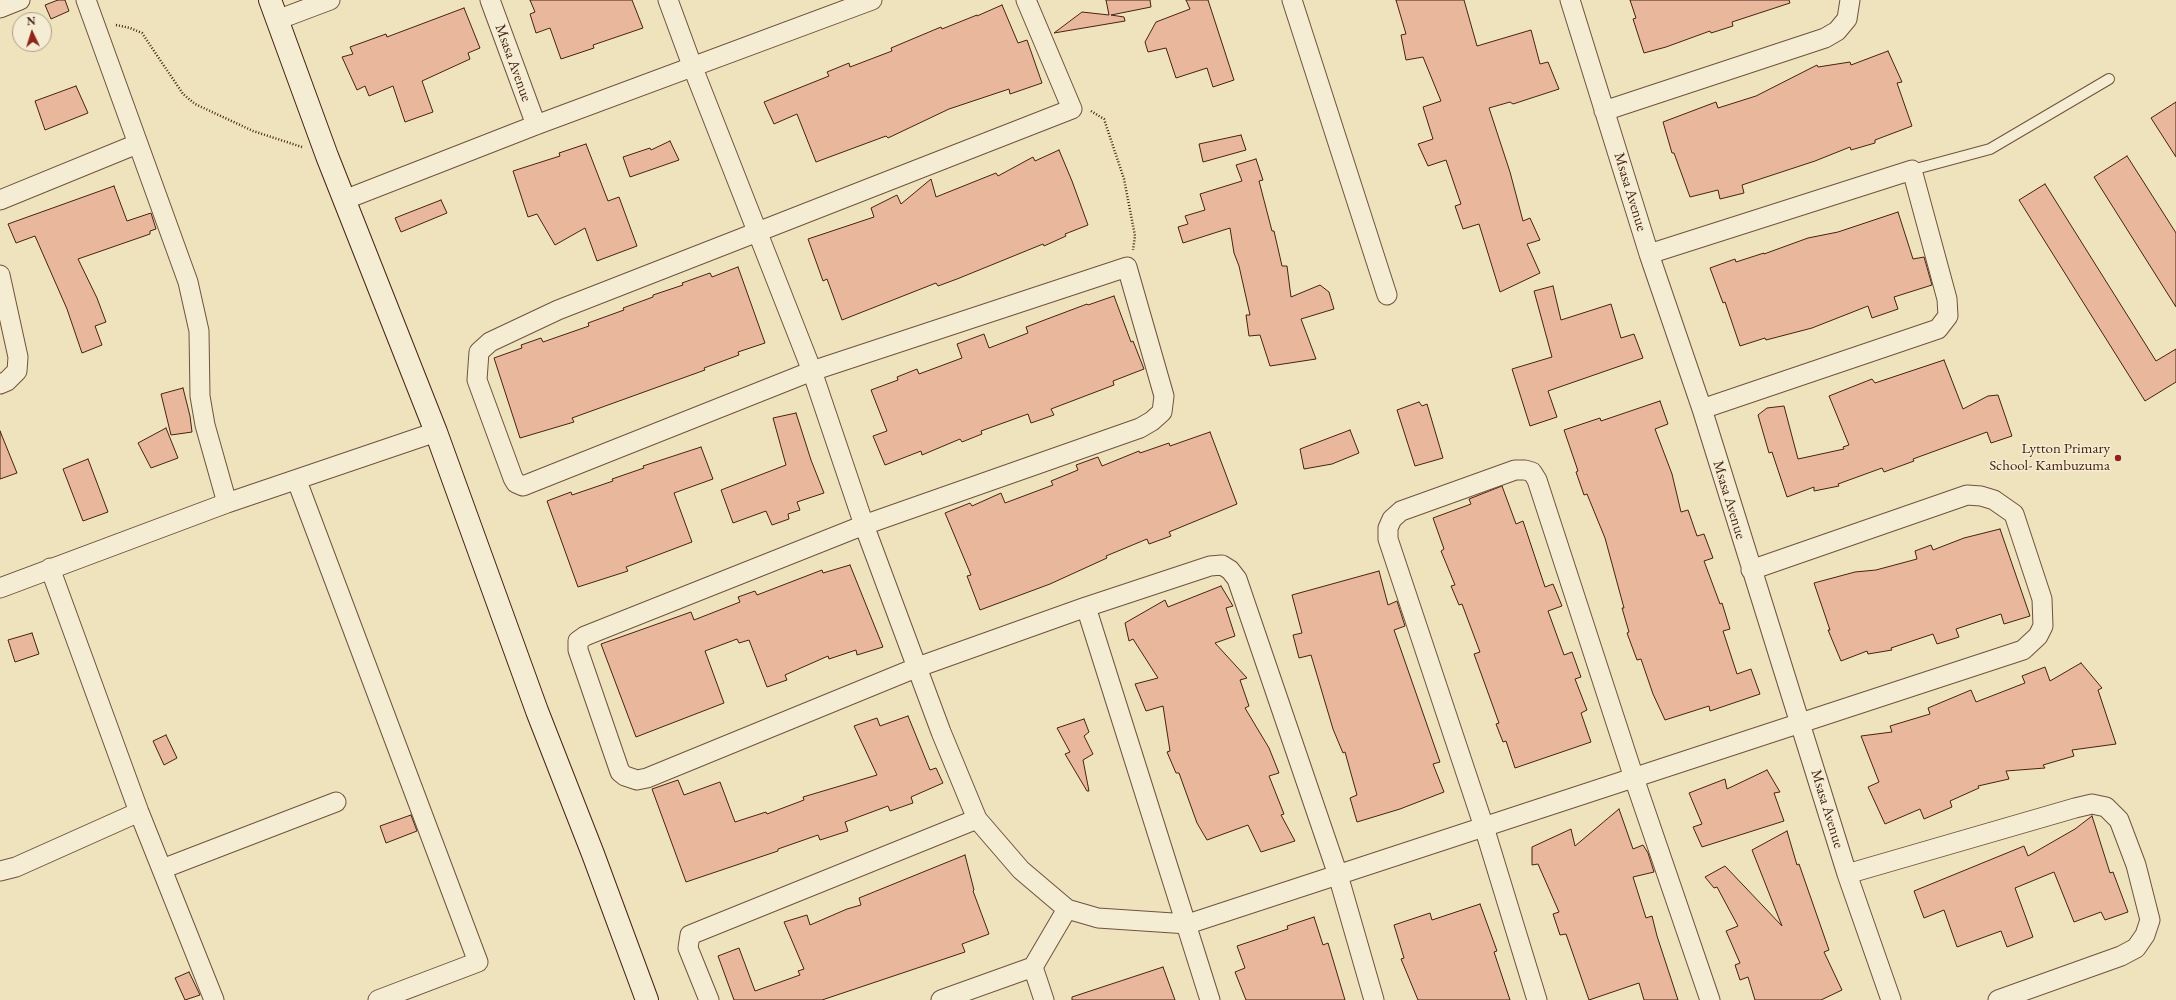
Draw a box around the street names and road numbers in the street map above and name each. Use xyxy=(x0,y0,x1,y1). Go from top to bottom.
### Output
street label: Msasa Avenue xyxy=(491,22,535,104)
street label: Msasa Avenue xyxy=(1610,151,1650,233)
street label: Msasa Avenue xyxy=(1709,459,1749,541)
street label: Msasa Avenue xyxy=(1807,768,1847,850)

